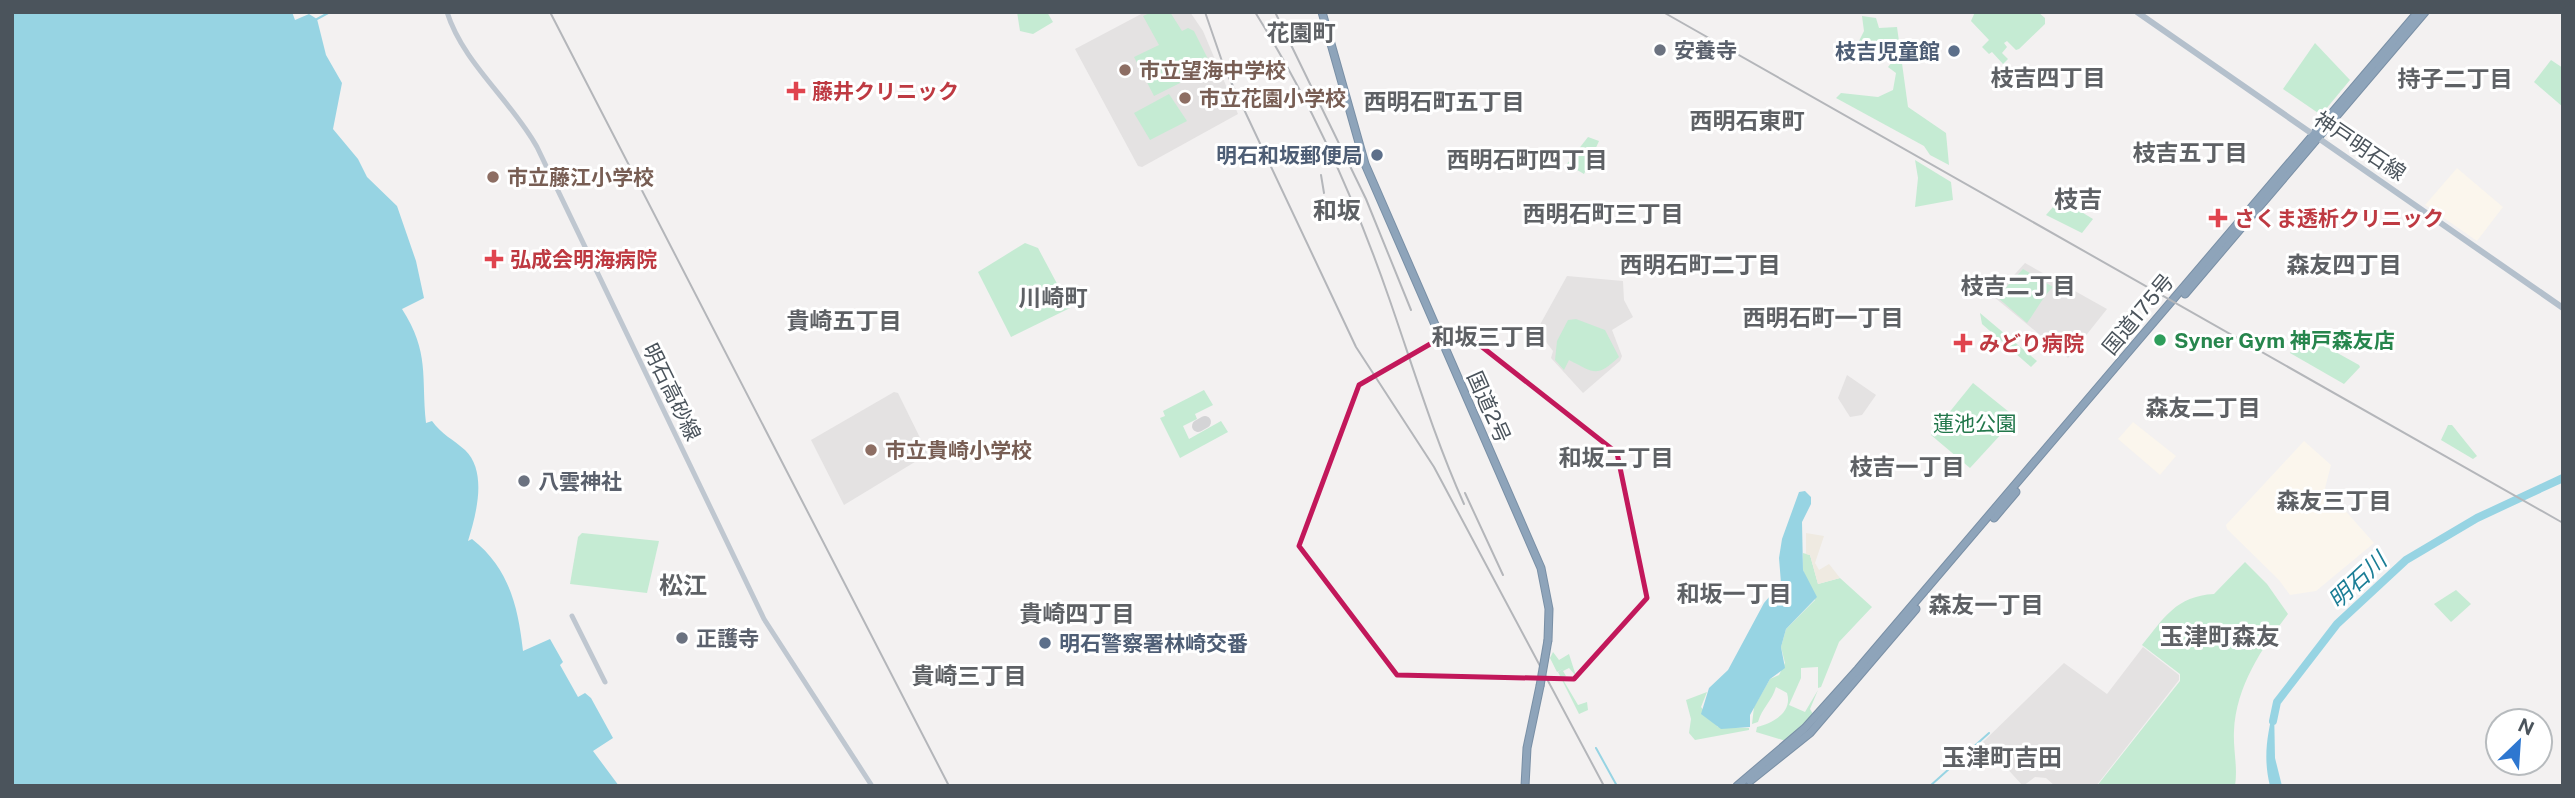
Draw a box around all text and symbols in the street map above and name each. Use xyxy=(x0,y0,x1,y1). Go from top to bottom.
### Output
district label: 花園町 xyxy=(1267,19,1336,46)
place label: 安養寺 xyxy=(1674,38,1737,63)
place label: 枝吉児童館 xyxy=(1835,39,1940,64)
marker: 安養寺 xyxy=(1652,42,1668,58)
marker: 枝吉児童館 xyxy=(1946,43,1962,59)
place label: 市立望海中学校 xyxy=(1139,58,1286,83)
marker: 市立望海中学校 xyxy=(1117,62,1133,78)
district label: 枝吉四丁目 xyxy=(1991,64,2106,91)
district label: 持子二丁目 xyxy=(2398,65,2513,92)
place label: 藤井クリニック xyxy=(812,79,959,104)
marker: 藤井クリニック xyxy=(786,81,806,101)
place label: 市立花園小学校 xyxy=(1199,86,1346,111)
district label: 西明石町五丁目 xyxy=(1364,88,1525,115)
marker: 市立花園小学校 xyxy=(1177,90,1193,106)
street label: 神戸明石線 xyxy=(2309,106,2411,186)
district label: 西明石東町 xyxy=(1690,107,1805,134)
district label: 枝吉五丁目 xyxy=(2133,139,2248,166)
place label: 明石和坂郵便局 xyxy=(1216,143,1363,168)
district label: 西明石町四丁目 xyxy=(1447,146,1608,173)
marker: 明石和坂郵便局 xyxy=(1369,147,1385,163)
place label: 市立藤江小学校 xyxy=(507,165,654,190)
marker: 市立藤江小学校 xyxy=(485,169,501,185)
district label: 枝吉 xyxy=(2054,185,2102,213)
district label: 和坂 xyxy=(1313,196,1361,224)
district label: 西明石町三丁目 xyxy=(1523,200,1684,227)
place label: さくま透析クリニック xyxy=(2234,206,2444,231)
marker: さくま透析クリニック xyxy=(2208,208,2228,228)
place label: 弘成会明海病院 xyxy=(510,247,657,272)
marker: 弘成会明海病院 xyxy=(484,249,504,269)
district label: 西明石町二丁目 xyxy=(1620,251,1781,278)
district label: 森友四丁目 xyxy=(2287,251,2402,278)
street label: 国道175号 xyxy=(2097,269,2179,359)
district label: 枝吉二丁目 xyxy=(1961,272,2076,299)
district label: 川崎町 xyxy=(1019,284,1088,311)
district label: 西明石町一丁目 xyxy=(1743,304,1904,331)
district label: 貴崎五丁目 xyxy=(787,307,902,334)
district label: 和坂三丁目 xyxy=(1432,323,1547,350)
place label: Syner Gym 神戸森友店 xyxy=(2174,328,2395,353)
place label: みどり病院 xyxy=(1979,331,2084,356)
marker: Syner Gym 神戸森友店 xyxy=(2152,332,2168,348)
marker: みどり病院 xyxy=(1953,333,1973,353)
street label: 明石高砂線 xyxy=(638,339,706,445)
street label: 国道2号 xyxy=(1462,367,1516,447)
district label: 森友二丁目 xyxy=(2146,394,2261,421)
park label: 蓮池公園 xyxy=(1933,411,2017,436)
place label: 市立貴崎小学校 xyxy=(885,438,1032,463)
marker: 市立貴崎小学校 xyxy=(863,442,879,458)
district label: 和坂二丁目 xyxy=(1559,444,1674,471)
district label: 枝吉一丁目 xyxy=(1850,453,1965,480)
place label: 八雲神社 xyxy=(538,469,622,494)
marker: 八雲神社 xyxy=(516,473,532,489)
district label: 森友三丁目 xyxy=(2277,487,2392,514)
water label: 明石川 xyxy=(2323,545,2394,613)
district label: 松江 xyxy=(659,571,707,599)
district label: 和坂一丁目 xyxy=(1677,580,1792,607)
district label: 森友一丁目 xyxy=(1929,591,2044,618)
district label: 貴崎四丁目 xyxy=(1020,600,1135,627)
district label: 玉津町森友 xyxy=(2160,622,2280,650)
place label: 正護寺 xyxy=(696,626,759,651)
marker: 正護寺 xyxy=(674,630,690,646)
place label: 明石警察署林崎交番 xyxy=(1059,631,1248,656)
marker: 明石警察署林崎交番 xyxy=(1037,635,1053,651)
district label: 貴崎三丁目 xyxy=(912,662,1027,689)
north arrow xyxy=(2484,707,2554,777)
text: N xyxy=(2515,713,2538,740)
district label: 玉津町吉田 xyxy=(1942,743,2062,771)

